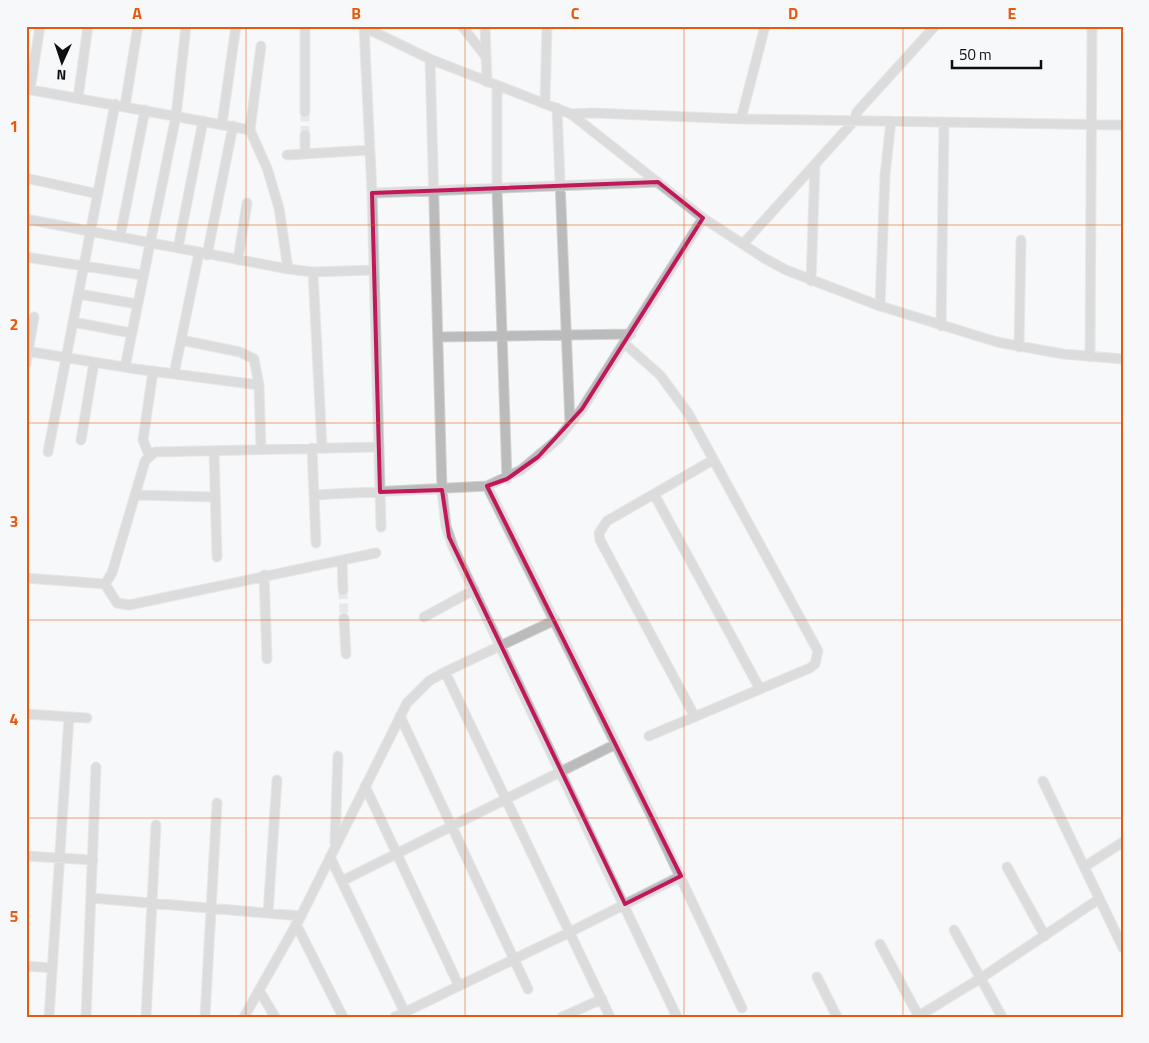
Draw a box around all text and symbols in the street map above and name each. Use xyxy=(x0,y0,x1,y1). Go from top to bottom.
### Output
text: A xyxy=(132,1,142,25)
text: B xyxy=(351,1,361,25)
text: C xyxy=(571,1,580,25)
text: D xyxy=(788,1,798,25)
text: E xyxy=(1008,1,1017,25)
north arrow xyxy=(38,38,88,88)
scale bar xyxy=(952,38,1040,70)
text: 50 m xyxy=(959,43,992,66)
text: N xyxy=(56,65,67,86)
text: 1 xyxy=(10,114,18,138)
text: 2 xyxy=(10,312,18,336)
text: 3 xyxy=(10,509,18,533)
text: 4 xyxy=(10,707,19,731)
text: 5 xyxy=(10,904,19,928)

